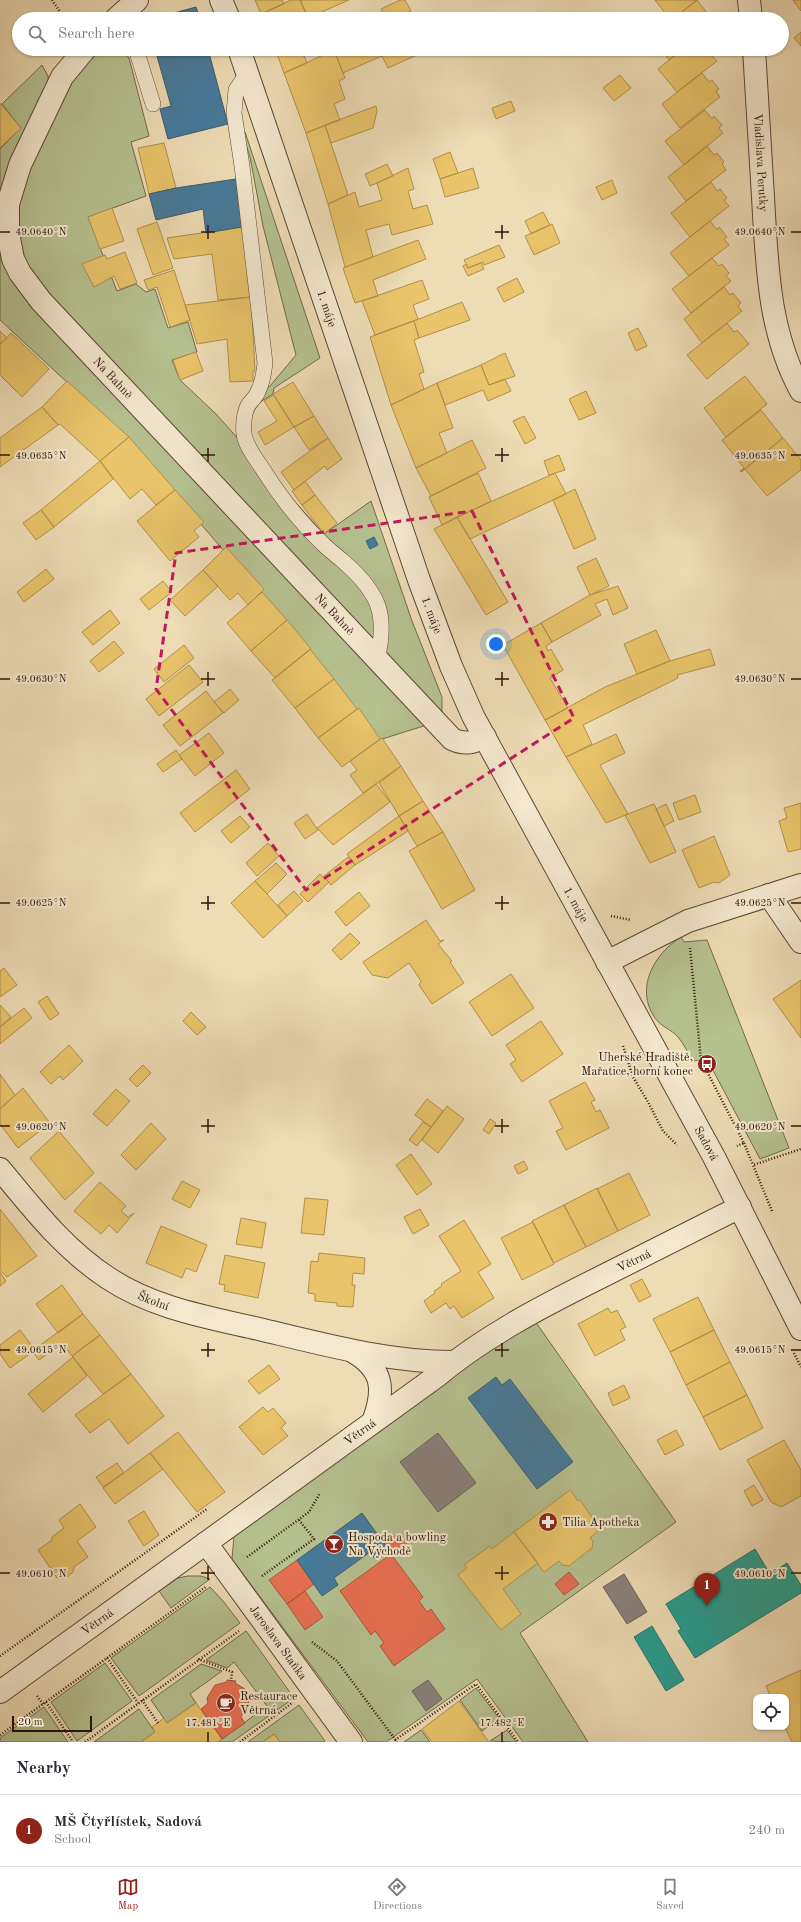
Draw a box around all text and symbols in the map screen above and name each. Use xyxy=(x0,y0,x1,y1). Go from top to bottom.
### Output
search box xyxy=(12,12,789,56)
icon: search xyxy=(26,23,48,45)
text: Search here xyxy=(58,27,135,42)
street label: Vladislava Perutky xyxy=(751,113,769,213)
text: 49.0640°N xyxy=(15,227,67,237)
text: 49.0640°N xyxy=(734,227,786,237)
street label: 1. máje xyxy=(314,289,338,329)
street label: Na Bahně xyxy=(90,356,135,402)
text: 49.0635°N xyxy=(15,451,67,461)
text: 49.0635°N xyxy=(734,451,786,461)
street label: Na Bahně xyxy=(312,592,356,638)
street label: 1. máje xyxy=(419,595,444,636)
your location xyxy=(486,634,506,654)
text: 49.0630°N xyxy=(15,674,67,684)
text: 49.0630°N xyxy=(734,674,786,684)
street label: 1. máje xyxy=(561,885,590,925)
text: 49.0625°N xyxy=(15,898,67,908)
text: 49.0625°N xyxy=(734,898,786,908)
place label: Uherské Hradiště, Mařatice, horní konec xyxy=(581,1052,693,1078)
bus stop icon: Uherské Hradiště, Mařatice, horní konec xyxy=(696,1053,718,1075)
text: 49.0620°N xyxy=(15,1122,67,1132)
text: 49.0620°N xyxy=(734,1122,786,1132)
street label: Sadová xyxy=(691,1125,720,1163)
street label: Větrná xyxy=(615,1248,653,1275)
street label: Školní xyxy=(135,1287,171,1313)
text: 49.0615°N xyxy=(15,1345,67,1355)
text: 49.0615°N xyxy=(734,1345,786,1355)
street label: Větrná xyxy=(342,1417,379,1448)
pharmacy icon: Tilia Apotheka xyxy=(537,1511,559,1533)
place label: Tilia Apotheka xyxy=(562,1517,639,1529)
place label: Hospoda a bowling Na Východě xyxy=(348,1532,447,1558)
bar icon: Hospoda a bowling Na Východě xyxy=(323,1533,345,1555)
text: 49.0610°N xyxy=(15,1569,67,1579)
text: 49.0610°N xyxy=(734,1569,786,1579)
pin: 1 xyxy=(694,1573,720,1606)
street label: Jaroslava Staňka xyxy=(247,1604,309,1682)
street label: Větrná xyxy=(80,1607,116,1638)
place label: Restaurace Větrná xyxy=(240,1691,298,1717)
cafe icon: Restaurace Větrná xyxy=(215,1692,237,1714)
map controls xyxy=(753,1694,789,1730)
button: locate xyxy=(753,1694,789,1730)
scale bar xyxy=(12,1714,92,1733)
text: 20 m xyxy=(18,1717,43,1728)
text: 17.481°E xyxy=(186,1718,230,1728)
text: 17.482°E xyxy=(480,1718,524,1728)
text: Nearby xyxy=(16,1760,71,1777)
text: MŠ Čtyřlístek, Sadová xyxy=(54,1815,202,1830)
text: 1 xyxy=(25,1824,33,1837)
text: 240 m xyxy=(748,1824,785,1837)
text: School xyxy=(54,1833,91,1846)
tab: Map xyxy=(117,1876,139,1914)
tab: Directions xyxy=(373,1876,422,1914)
tab: Saved xyxy=(656,1876,684,1914)

